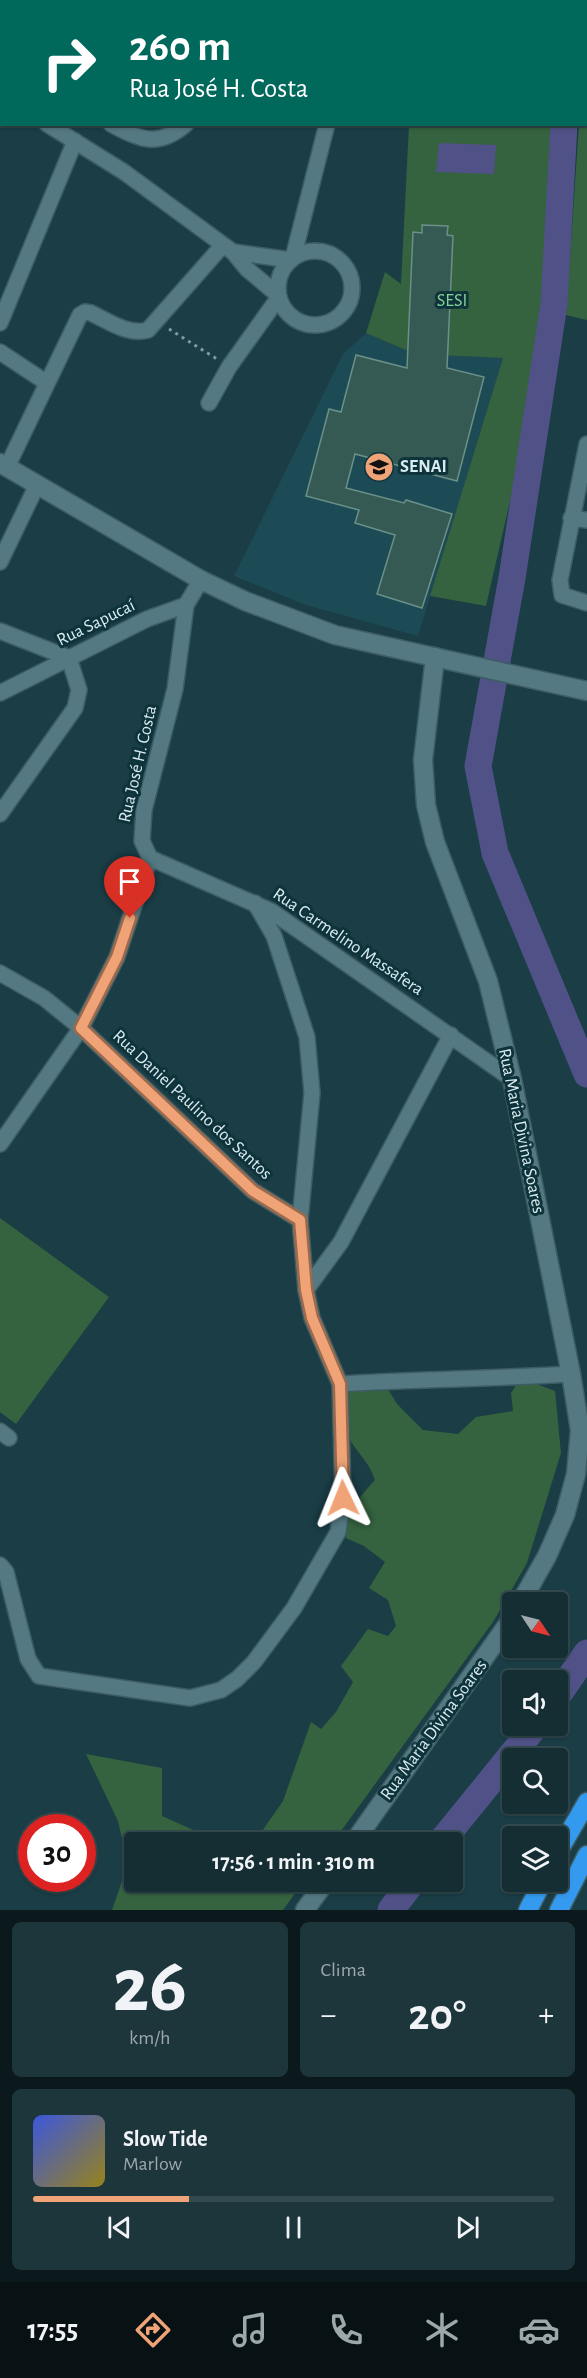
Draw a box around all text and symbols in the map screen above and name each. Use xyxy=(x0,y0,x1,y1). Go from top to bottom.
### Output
icon: right xyxy=(30,24,108,102)
text: 260 m xyxy=(129,26,231,68)
text: Rua José H. Costa xyxy=(129,75,308,102)
park label: SESI xyxy=(437,292,467,310)
school or university icon: SENAI xyxy=(363,451,395,483)
place label: SENAI xyxy=(400,458,447,476)
street label: Rua Sapucaí xyxy=(54,596,138,650)
street label: Rua José H. Costa xyxy=(116,704,160,824)
pin xyxy=(104,856,155,918)
icon: arrive xyxy=(113,865,146,898)
street label: Rua Carmelino Massafera xyxy=(270,885,426,999)
street label: Rua Daniel Paulino dos Santos xyxy=(109,1027,275,1183)
street label: Rua Maria Divina Soares xyxy=(495,1047,547,1215)
position arrow xyxy=(311,1466,375,1530)
north arrow xyxy=(502,1592,568,1658)
map controls xyxy=(502,1592,568,1892)
street label: Rua Maria Divina Soares xyxy=(377,1657,491,1803)
button: sound xyxy=(502,1670,568,1736)
button: search xyxy=(502,1748,568,1814)
speed limit sign: 30 xyxy=(18,1814,96,1892)
button: layers xyxy=(502,1826,568,1892)
text: 17:56 · 1 min · 310 m xyxy=(212,1851,375,1873)
text: 26 xyxy=(113,1948,187,2026)
text: Clima xyxy=(321,1960,366,1980)
text: 20° xyxy=(408,1993,466,2038)
text: − xyxy=(321,1999,336,2032)
text: + xyxy=(538,1999,554,2032)
text: km/h xyxy=(129,2028,170,2048)
text: Slow Tide xyxy=(123,2128,208,2150)
text: Marlow xyxy=(123,2154,182,2174)
icon: previous xyxy=(103,2211,136,2244)
icon: pause xyxy=(277,2211,310,2244)
icon: next xyxy=(451,2211,484,2244)
icon: directions xyxy=(132,2309,174,2351)
icon: music xyxy=(229,2309,271,2351)
icon: phone xyxy=(325,2309,367,2351)
icon: climate xyxy=(421,2309,463,2351)
icon: car xyxy=(518,2309,560,2351)
text: 17:55 xyxy=(27,2316,78,2343)

